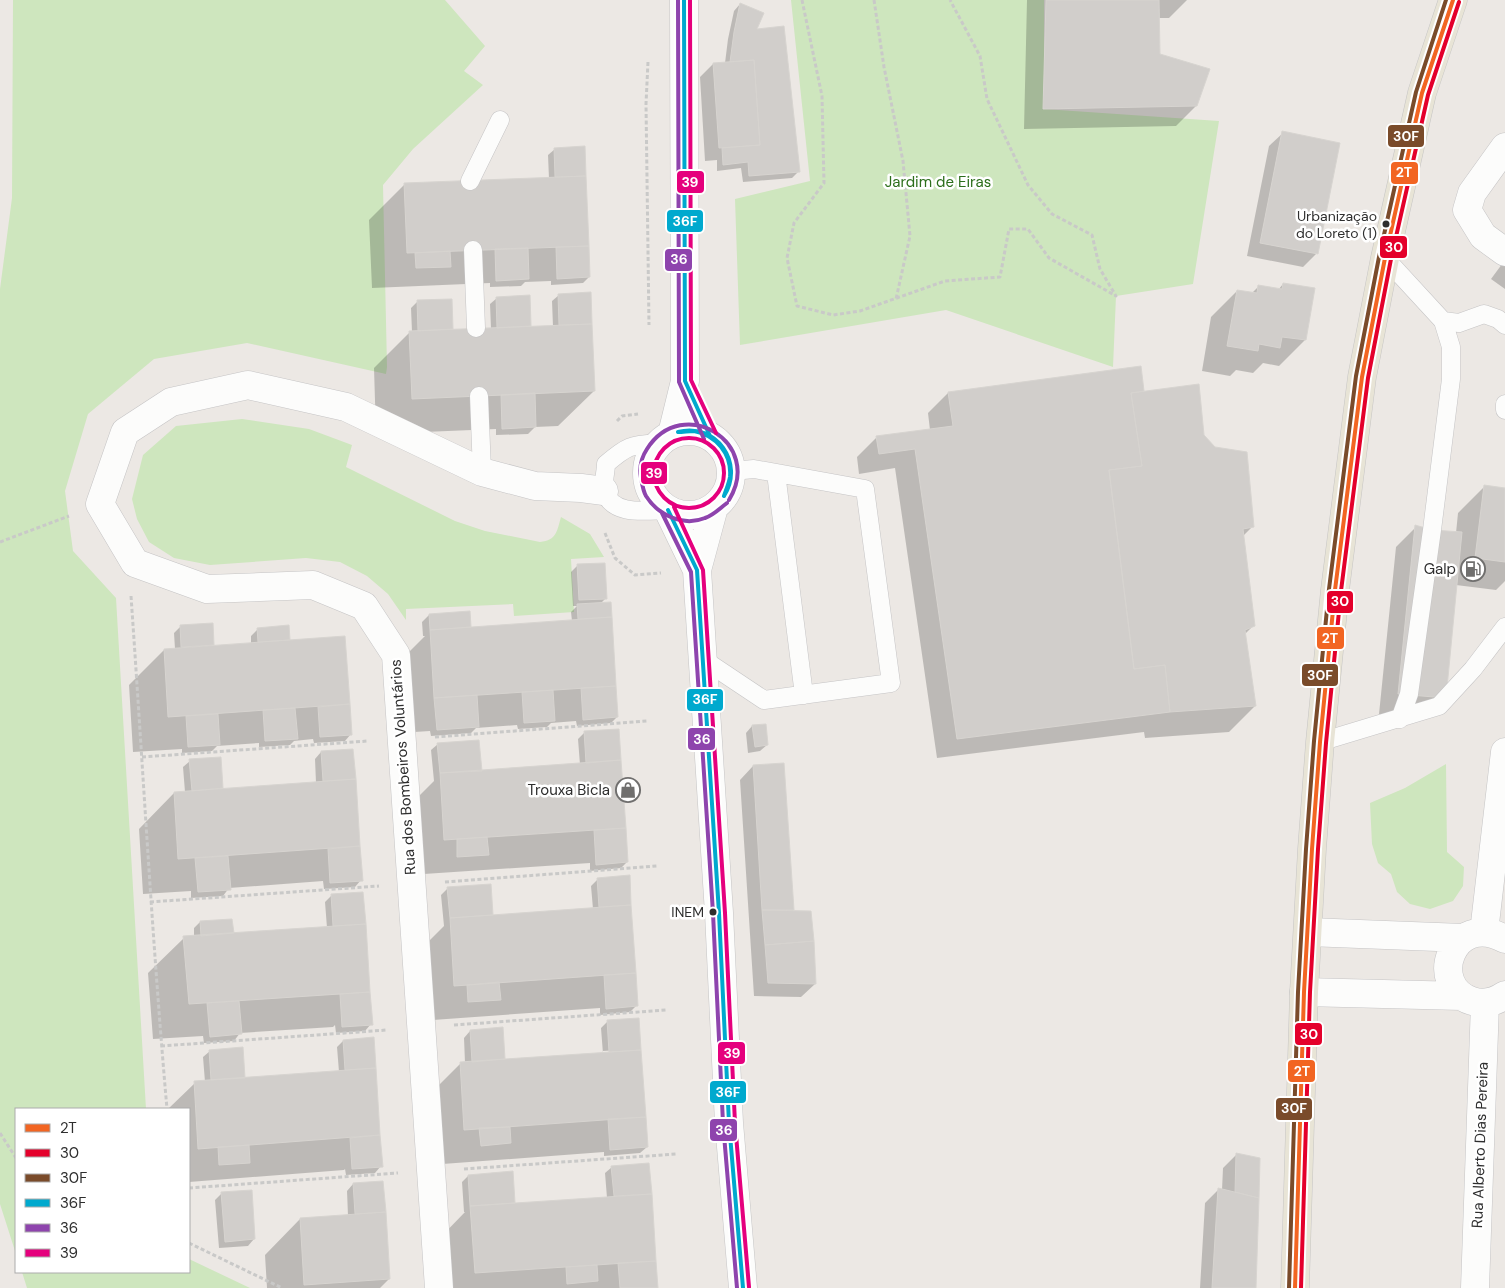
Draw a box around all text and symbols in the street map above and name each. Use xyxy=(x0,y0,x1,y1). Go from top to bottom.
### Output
line badge: 30F xyxy=(1387,124,1425,148)
text: 30F xyxy=(1393,127,1419,145)
line badge: 2T xyxy=(1390,161,1419,185)
text: 2T xyxy=(1396,163,1412,181)
line badge: 39 xyxy=(676,170,705,194)
park label: Jardim de Eiras xyxy=(885,172,991,192)
text: 39 xyxy=(682,173,699,191)
place label: Urbanização do Loreto (1) xyxy=(1296,207,1377,242)
line badge: 36F xyxy=(666,209,704,233)
text: 36F xyxy=(672,212,698,230)
marker: Urbanização do Loreto (1) xyxy=(1381,219,1391,229)
line badge: 30 xyxy=(1379,235,1408,259)
text: 30 xyxy=(1385,238,1403,256)
line badge: 36 xyxy=(664,248,693,272)
text: 36 xyxy=(670,250,688,268)
line badge: 39 xyxy=(640,461,668,485)
text: 39 xyxy=(646,464,663,482)
fuel station icon: Galp xyxy=(1460,556,1486,582)
place label: Galp xyxy=(1424,559,1456,579)
line badge: 30 xyxy=(1326,590,1354,614)
text: 30 xyxy=(1331,592,1349,610)
line badge: 2T xyxy=(1316,626,1345,650)
text: 2T xyxy=(1322,629,1338,647)
street label: Rua dos Bombeiros Voluntários xyxy=(385,659,421,875)
line badge: 30F xyxy=(1301,663,1339,687)
text: 30F xyxy=(1307,666,1333,684)
line badge: 36F xyxy=(686,688,724,712)
text: 36F xyxy=(692,690,718,708)
line badge: 36 xyxy=(687,727,716,751)
text: 36 xyxy=(693,730,711,748)
shop icon: Trouxa Bicla xyxy=(615,777,641,803)
place label: Trouxa Bicla xyxy=(527,780,610,800)
place label: INEM xyxy=(671,903,704,921)
marker: INEM xyxy=(708,907,718,917)
line badge: 30 xyxy=(1294,1022,1323,1046)
text: 30 xyxy=(1300,1025,1318,1043)
line badge: 39 xyxy=(717,1041,746,1065)
text: 39 xyxy=(724,1044,741,1062)
line badge: 2T xyxy=(1287,1059,1316,1083)
street label: Rua Alberto Dias Pereira xyxy=(1467,1061,1493,1229)
text: 2T xyxy=(1294,1062,1310,1080)
line badge: 36F xyxy=(709,1080,747,1104)
text: 36F xyxy=(715,1083,741,1101)
line badge: 30F xyxy=(1275,1097,1313,1121)
text: 30F xyxy=(1281,1099,1307,1117)
legend xyxy=(15,1108,190,1273)
text: 2T xyxy=(60,1118,77,1138)
line badge: 36 xyxy=(709,1118,738,1142)
text: 36 xyxy=(715,1121,733,1139)
text: 30 xyxy=(60,1143,79,1163)
text: 30F xyxy=(60,1168,87,1188)
text: 36F xyxy=(60,1193,86,1213)
text: 36 xyxy=(60,1218,78,1238)
text: 39 xyxy=(60,1243,78,1263)

